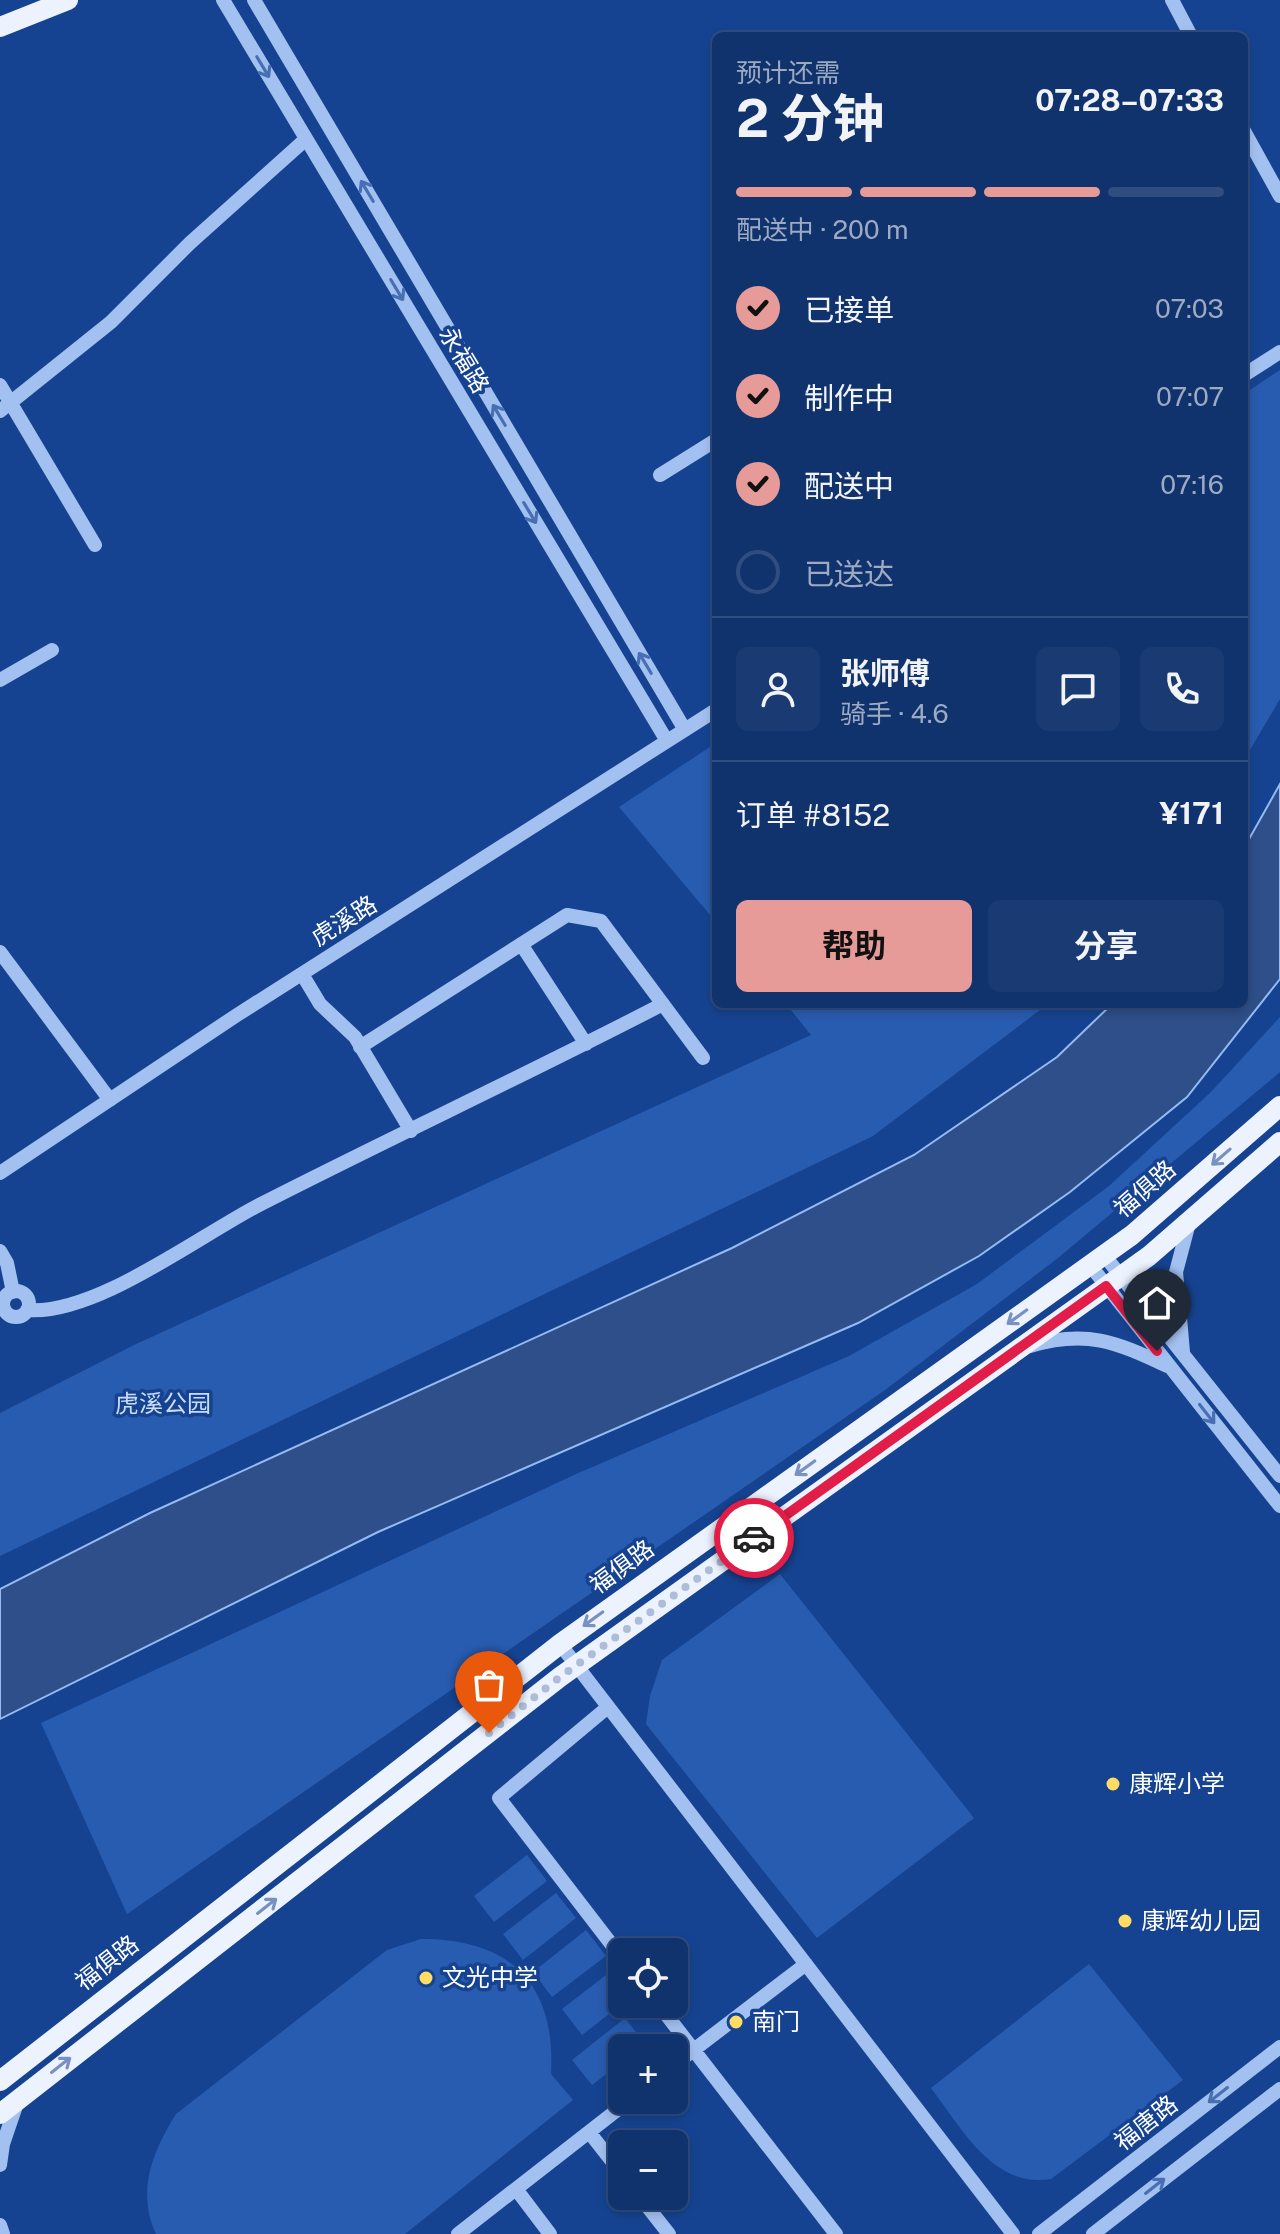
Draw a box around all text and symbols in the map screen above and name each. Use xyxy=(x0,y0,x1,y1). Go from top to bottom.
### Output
one-way arrow xyxy=(255,55,271,78)
text: 预计还需 xyxy=(736,57,840,88)
text: 07:28–07:33 xyxy=(1035,82,1224,118)
text: 2 分钟 xyxy=(736,88,885,149)
one-way arrow xyxy=(359,180,375,203)
text: 配送中 · 200 m xyxy=(736,214,908,245)
one-way arrow xyxy=(389,278,405,301)
icon: check xyxy=(736,286,780,330)
text: 已接单 xyxy=(804,292,894,328)
text: 07:03 xyxy=(1155,293,1224,324)
street label: 永福路 xyxy=(434,321,495,398)
icon: check xyxy=(736,374,780,418)
text: 制作中 xyxy=(804,380,894,416)
text: 07:07 xyxy=(1156,381,1224,412)
one-way arrow xyxy=(491,404,507,427)
icon: check xyxy=(736,462,780,506)
text: 配送中 xyxy=(804,468,894,504)
text: 07:16 xyxy=(1160,469,1224,500)
one-way arrow xyxy=(523,501,539,524)
text: 已送达 xyxy=(804,556,894,592)
button: person xyxy=(736,647,820,731)
button: chat xyxy=(1036,647,1120,731)
button: phone xyxy=(1140,647,1224,731)
one-way arrow xyxy=(637,652,653,675)
text: 张师傅 xyxy=(840,655,930,691)
text: 骑手 · 4.6 xyxy=(840,698,949,729)
text: ¥171 xyxy=(1159,795,1224,831)
text: 订单 #8152 xyxy=(736,797,890,833)
street label: 虎溪路 xyxy=(306,889,381,951)
button: 帮助 xyxy=(736,900,972,992)
button: 分享 xyxy=(988,900,1224,992)
one-way arrow xyxy=(1212,1148,1232,1166)
street label: 福俱路 xyxy=(1108,1154,1181,1222)
pin xyxy=(1123,1269,1191,1351)
icon: home xyxy=(1135,1281,1179,1325)
one-way arrow xyxy=(1006,1309,1028,1325)
park label: 虎溪公园 xyxy=(115,1389,211,1417)
one-way arrow xyxy=(1199,1403,1216,1424)
one-way arrow xyxy=(795,1459,816,1476)
courier xyxy=(714,1498,794,1578)
icon: car xyxy=(732,1516,776,1560)
street label: 福俱路 xyxy=(584,1534,659,1599)
one-way arrow xyxy=(583,1611,605,1628)
pin xyxy=(455,1651,523,1733)
icon: bag xyxy=(467,1663,511,1707)
place label: 康辉小学 xyxy=(1129,1769,1225,1797)
marker: 康辉小学 xyxy=(1104,1775,1122,1793)
one-way arrow xyxy=(256,1897,277,1915)
place label: 康辉幼儿园 xyxy=(1141,1906,1261,1934)
marker: 康辉幼儿园 xyxy=(1116,1912,1134,1930)
street label: 福俱路 xyxy=(69,1929,143,1995)
map controls xyxy=(608,1938,688,2210)
button: locate xyxy=(608,1938,688,2018)
place label: 文光中学 xyxy=(442,1963,538,1991)
marker: 文光中学 xyxy=(417,1969,435,1987)
place label: 南门 xyxy=(752,2007,800,2035)
marker: 南门 xyxy=(727,2013,745,2031)
button: + xyxy=(608,2034,688,2114)
one-way arrow xyxy=(50,2057,72,2074)
one-way arrow xyxy=(1208,2086,1229,2103)
street label: 福唐路 xyxy=(1108,2089,1182,2155)
button: − xyxy=(608,2130,688,2210)
one-way arrow xyxy=(1144,2178,1165,2195)

